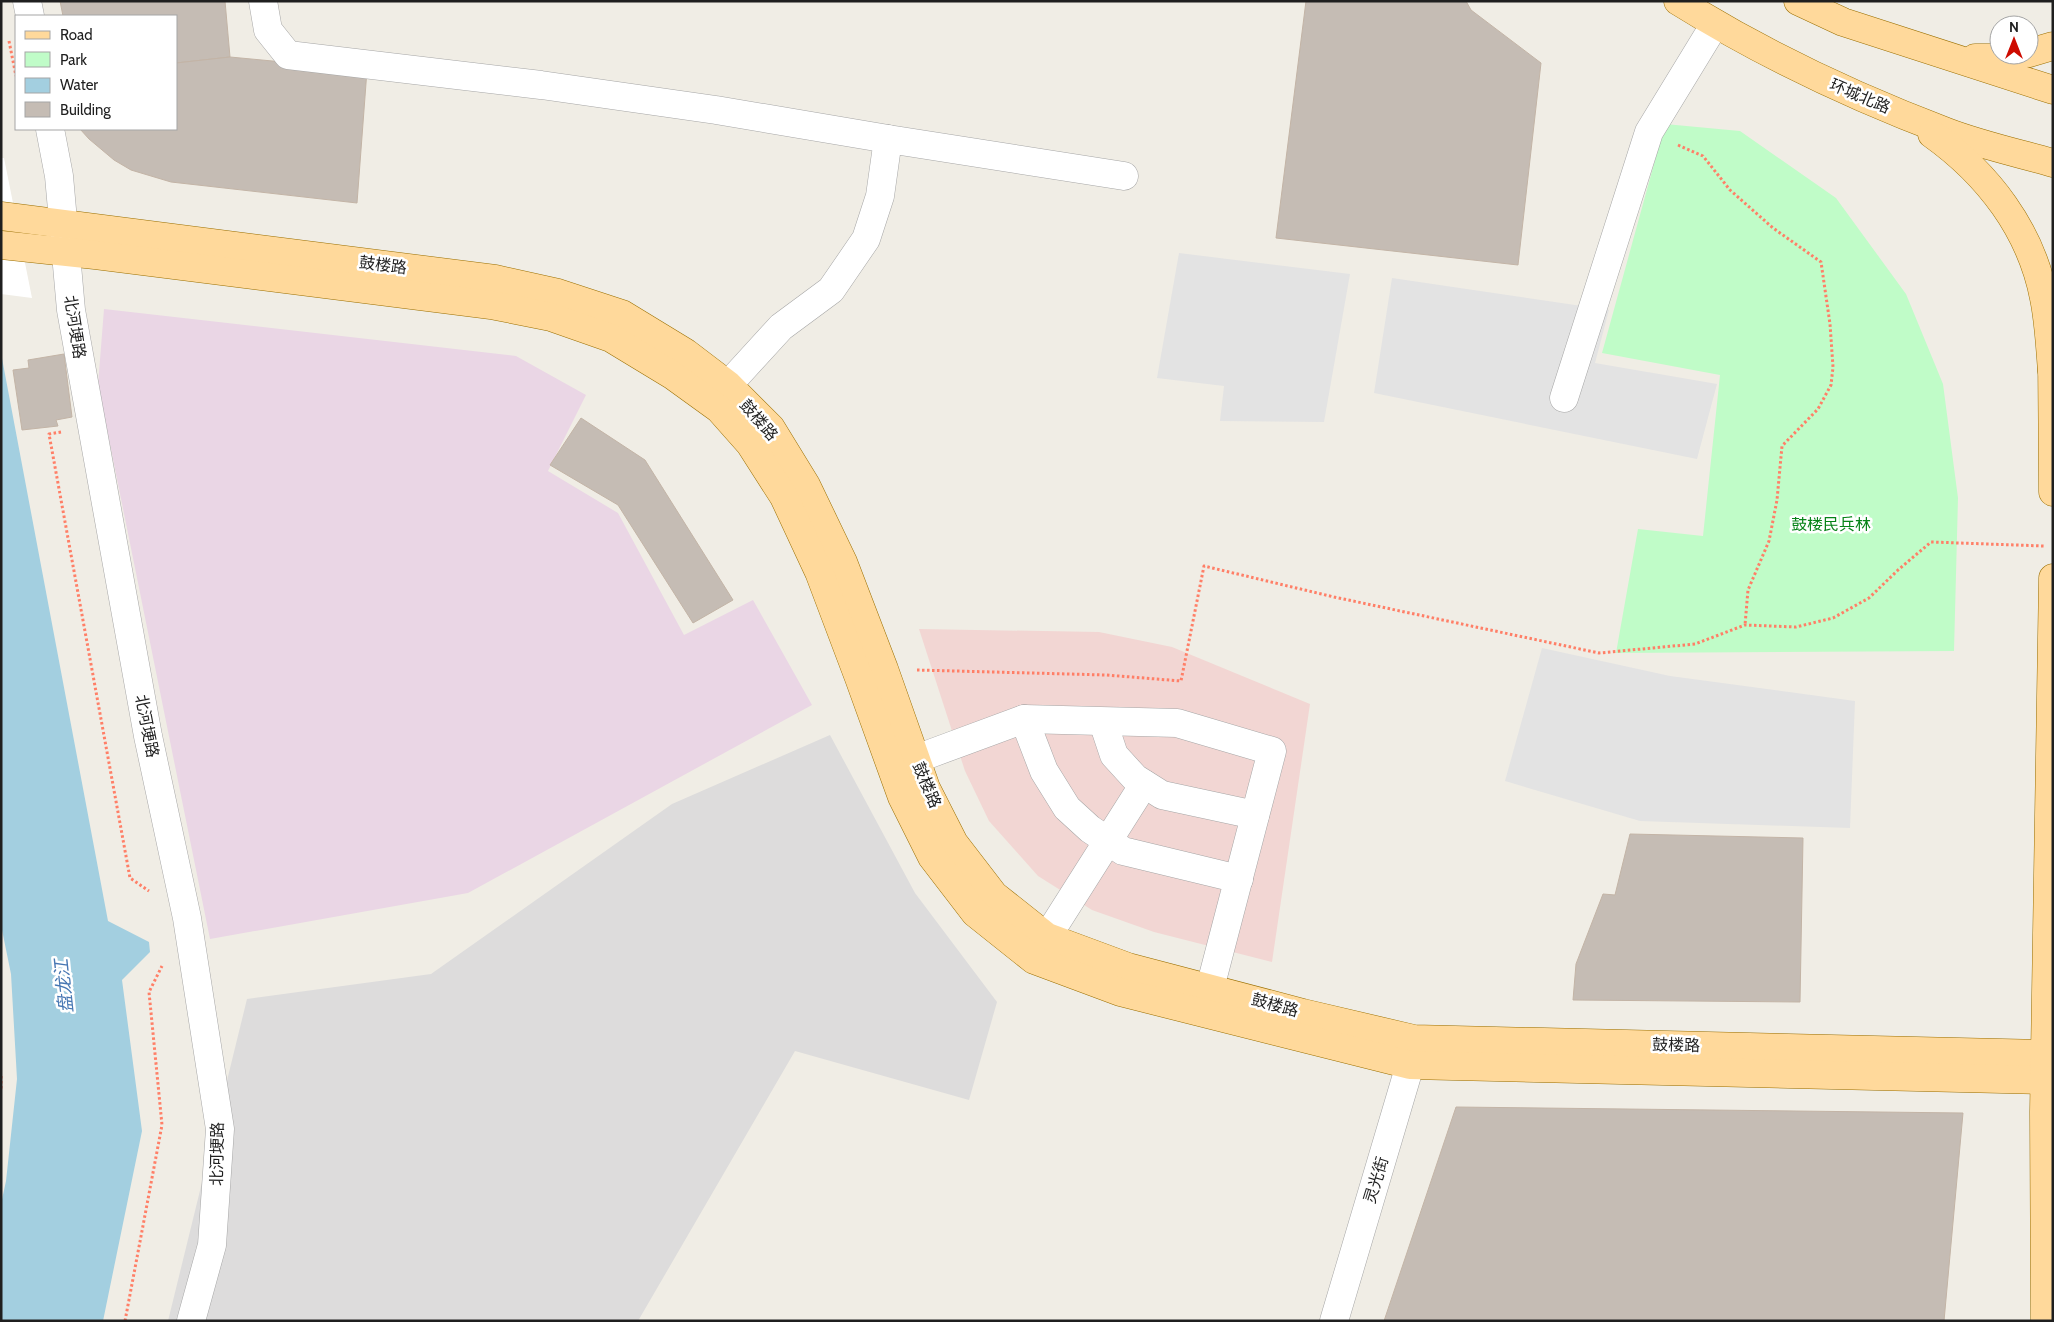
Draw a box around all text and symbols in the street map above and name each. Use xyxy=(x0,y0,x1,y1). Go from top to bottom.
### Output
legend xyxy=(15,15,178,130)
north arrow xyxy=(1989,15,2039,65)
text: N xyxy=(2009,18,2019,36)
text: Road xyxy=(60,26,93,44)
text: Park xyxy=(60,51,87,69)
street label: 环城北路 xyxy=(1827,75,1893,117)
text: Water xyxy=(60,76,98,94)
text: Building xyxy=(60,101,111,119)
street label: 鼓楼路 xyxy=(358,253,408,277)
street label: 北河埂路 xyxy=(61,294,89,360)
street label: 鼓楼路 xyxy=(736,396,782,444)
park label: 鼓楼民兵林 xyxy=(1791,515,1871,534)
street label: 北河埂路 xyxy=(132,693,162,759)
street label: 鼓楼路 xyxy=(909,759,945,811)
water label: 盘龙江 xyxy=(50,956,78,1014)
street label: 鼓楼路 xyxy=(1249,990,1301,1020)
street label: 鼓楼路 xyxy=(1652,1035,1700,1055)
street label: 北河埂路 xyxy=(207,1122,227,1186)
street label: 灵光街 xyxy=(1360,1154,1392,1206)

